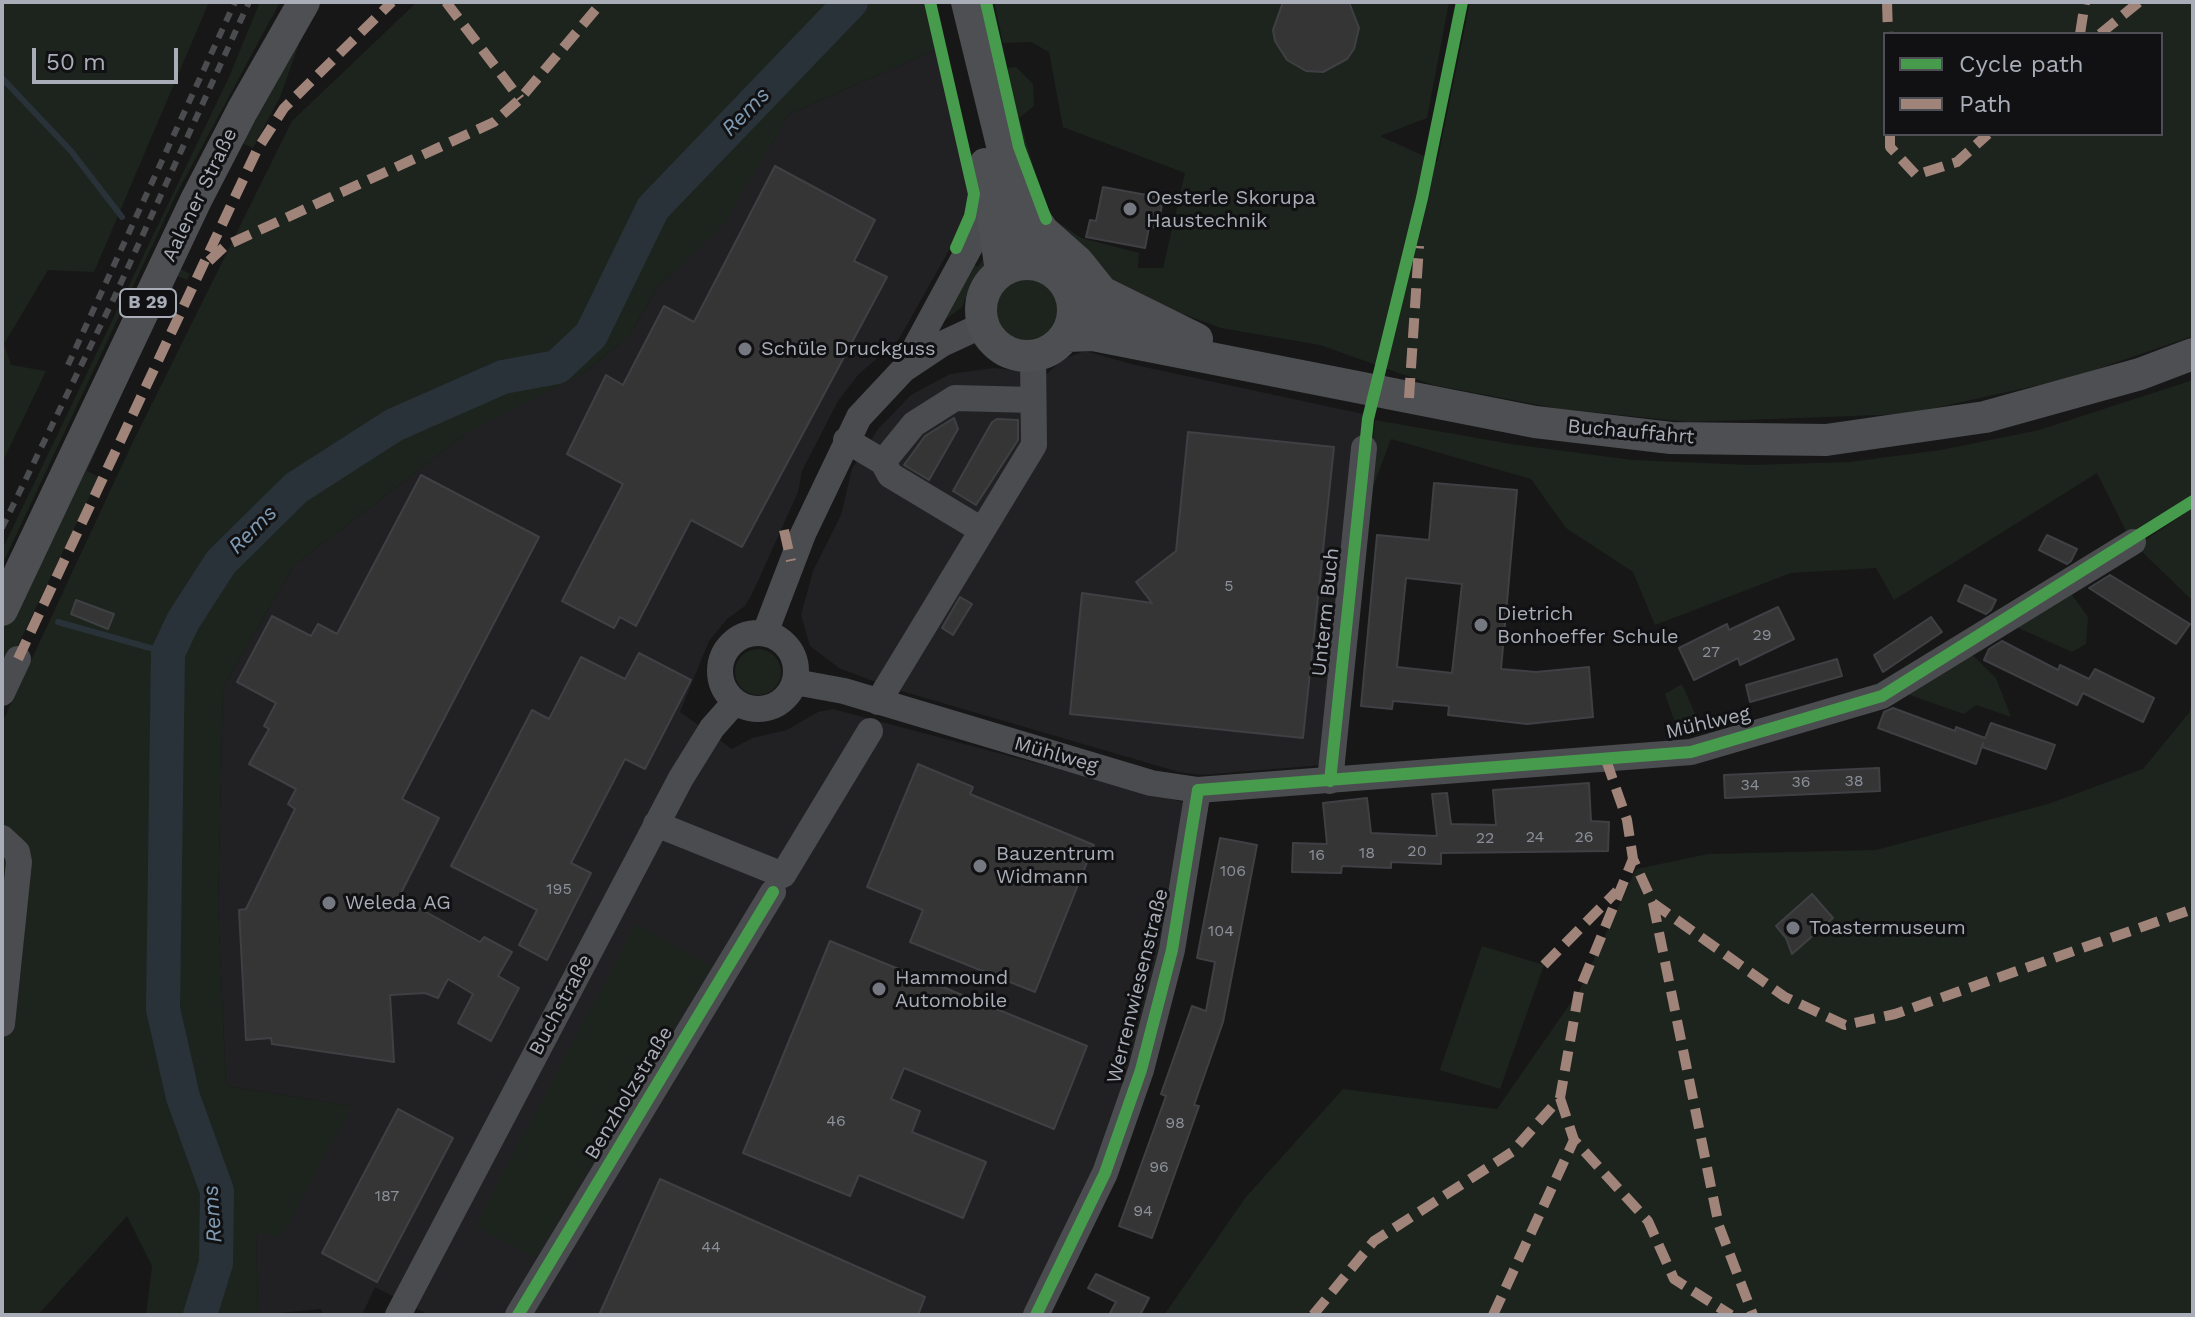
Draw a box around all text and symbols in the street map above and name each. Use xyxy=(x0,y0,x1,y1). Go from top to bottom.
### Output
scale bar xyxy=(36,32,182,82)
legend xyxy=(1883,32,2163,136)
text: 50 m xyxy=(46,48,106,76)
text: Cycle path xyxy=(1959,50,2084,78)
water label: Rems xyxy=(716,82,776,142)
text: Path xyxy=(1959,90,2012,118)
street label: Aalener Straße xyxy=(157,124,243,266)
place label: Oesterle Skorupa Haustechnik xyxy=(1146,186,1316,233)
marker: Oesterle Skorupa Haustechnik xyxy=(1121,200,1139,218)
road number: B 29 xyxy=(120,289,176,317)
place label: Schüle Druckguss xyxy=(761,337,936,361)
marker: Schüle Druckguss xyxy=(736,340,754,358)
street label: Buchauffahrt xyxy=(1566,414,1696,450)
water label: Rems xyxy=(223,500,283,560)
street label: Unterm Buch xyxy=(1307,546,1345,678)
house number: 5 xyxy=(1224,576,1234,596)
place label: Dietrich Bonhoeffer Schule xyxy=(1497,602,1679,649)
marker: Dietrich Bonhoeffer Schule xyxy=(1472,616,1490,634)
house number: 29 xyxy=(1752,625,1772,645)
house number: 27 xyxy=(1702,642,1720,662)
street label: Mühlweg xyxy=(1663,702,1753,744)
street label: Mühlweg xyxy=(1011,732,1101,778)
house number: 38 xyxy=(1844,771,1864,791)
house number: 36 xyxy=(1791,772,1811,792)
house number: 34 xyxy=(1740,775,1760,795)
house number: 24 xyxy=(1526,827,1544,847)
house number: 26 xyxy=(1574,827,1594,847)
house number: 22 xyxy=(1476,828,1494,848)
house number: 20 xyxy=(1407,841,1427,861)
place label: Bauzentrum Widmann xyxy=(996,842,1115,889)
house number: 18 xyxy=(1359,843,1375,863)
house number: 16 xyxy=(1309,845,1325,865)
marker: Bauzentrum Widmann xyxy=(971,857,989,875)
house number: 106 xyxy=(1220,861,1246,881)
house number: 195 xyxy=(546,879,572,899)
street label: Werrenwiesenstraße xyxy=(1102,886,1174,1086)
place label: Weleda AG xyxy=(345,891,451,915)
marker: Weleda AG xyxy=(320,894,338,912)
place label: Toastermuseum xyxy=(1809,916,1966,940)
marker: Toastermuseum xyxy=(1784,919,1802,937)
house number: 104 xyxy=(1208,921,1234,941)
street label: Buchstraße xyxy=(524,950,598,1060)
place label: Hammound Automobile xyxy=(895,966,1008,1013)
marker: Hammound Automobile xyxy=(870,980,888,998)
street label: Benzholzstraße xyxy=(580,1022,678,1164)
house number: 46 xyxy=(826,1111,846,1131)
house number: 98 xyxy=(1165,1113,1185,1133)
house number: 96 xyxy=(1149,1157,1169,1177)
water label: Rems xyxy=(198,1184,228,1244)
house number: 187 xyxy=(375,1186,399,1206)
house number: 94 xyxy=(1133,1201,1153,1221)
house number: 44 xyxy=(701,1237,721,1257)

